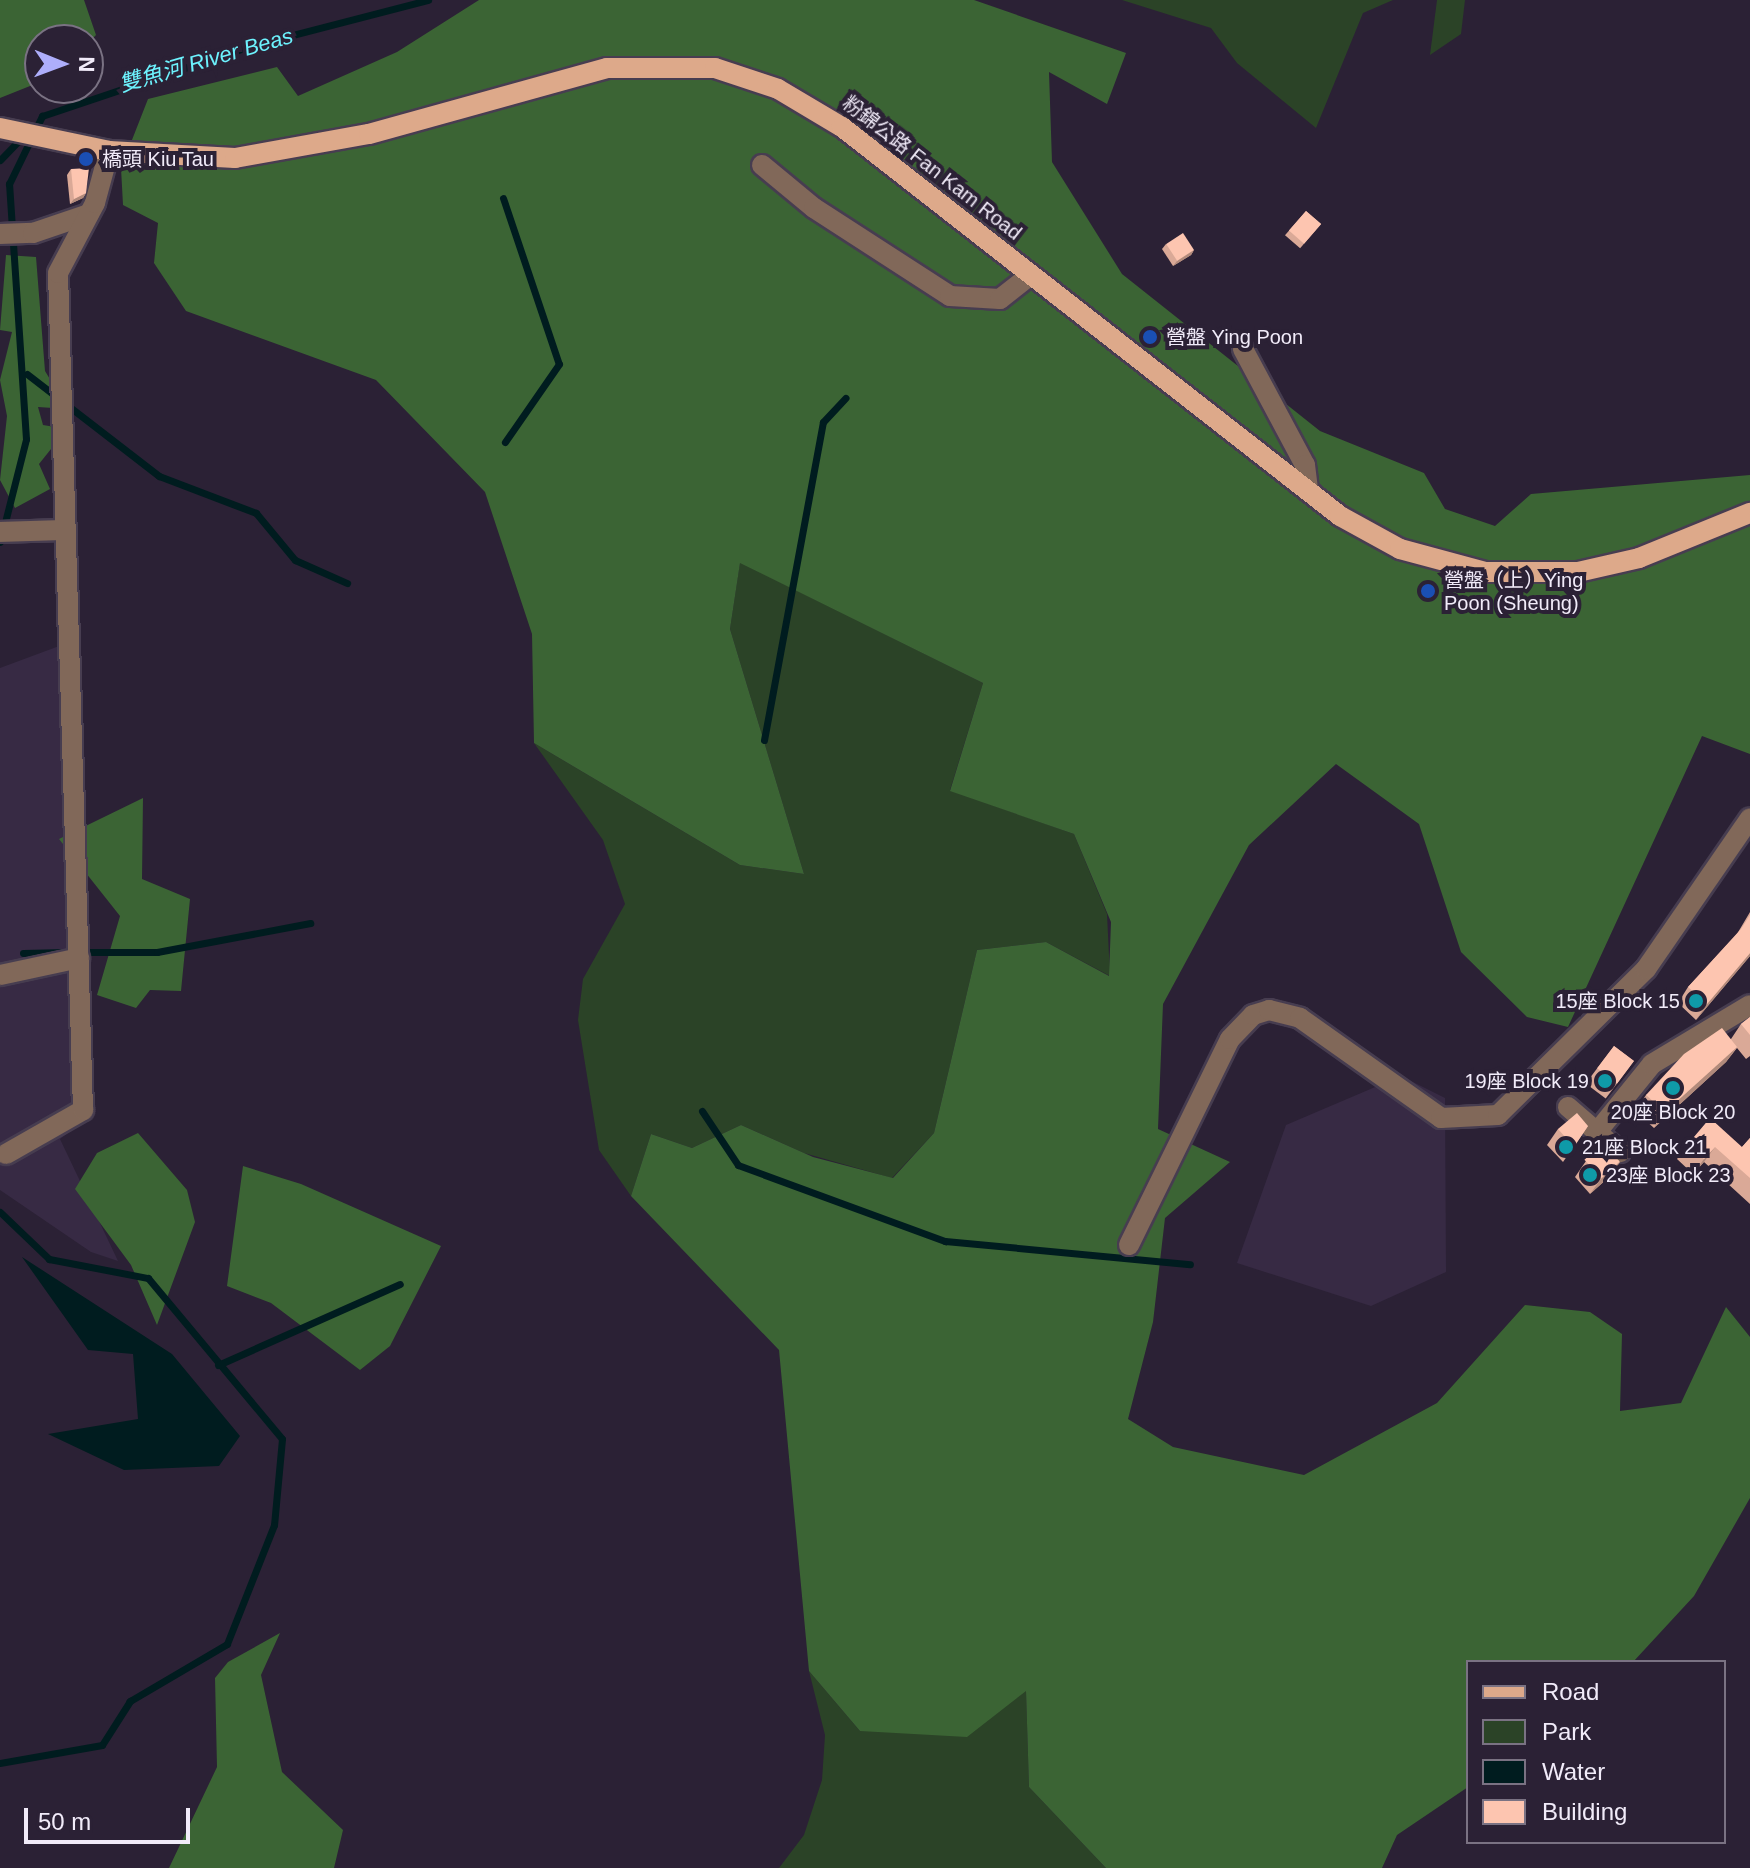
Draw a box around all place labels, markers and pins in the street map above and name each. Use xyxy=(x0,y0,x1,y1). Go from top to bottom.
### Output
place label: 橋頭 Kiu Tau xyxy=(102,147,214,171)
marker: 橋頭 Kiu Tau xyxy=(77,150,95,168)
place label: 營盤 Ying Poon xyxy=(1166,325,1303,349)
marker: 營盤 Ying Poon xyxy=(1141,328,1159,346)
place label: 營盤（上）Ying Poon (Sheung) xyxy=(1444,568,1583,615)
marker: 營盤（上）Ying Poon (Sheung) xyxy=(1419,582,1437,600)
place label: 15座 Block 15 xyxy=(1555,989,1680,1013)
marker: 15座 Block 15 xyxy=(1687,992,1705,1010)
place label: 19座 Block 19 xyxy=(1464,1069,1589,1093)
marker: 19座 Block 19 xyxy=(1596,1072,1614,1090)
marker: 20座 Block 20 xyxy=(1664,1079,1682,1097)
place label: 20座 Block 20 xyxy=(1611,1100,1735,1124)
place label: 21座 Block 21 xyxy=(1582,1135,1707,1159)
marker: 21座 Block 21 xyxy=(1557,1138,1575,1156)
place label: 23座 Block 23 xyxy=(1606,1163,1731,1187)
marker: 23座 Block 23 xyxy=(1581,1166,1599,1184)

